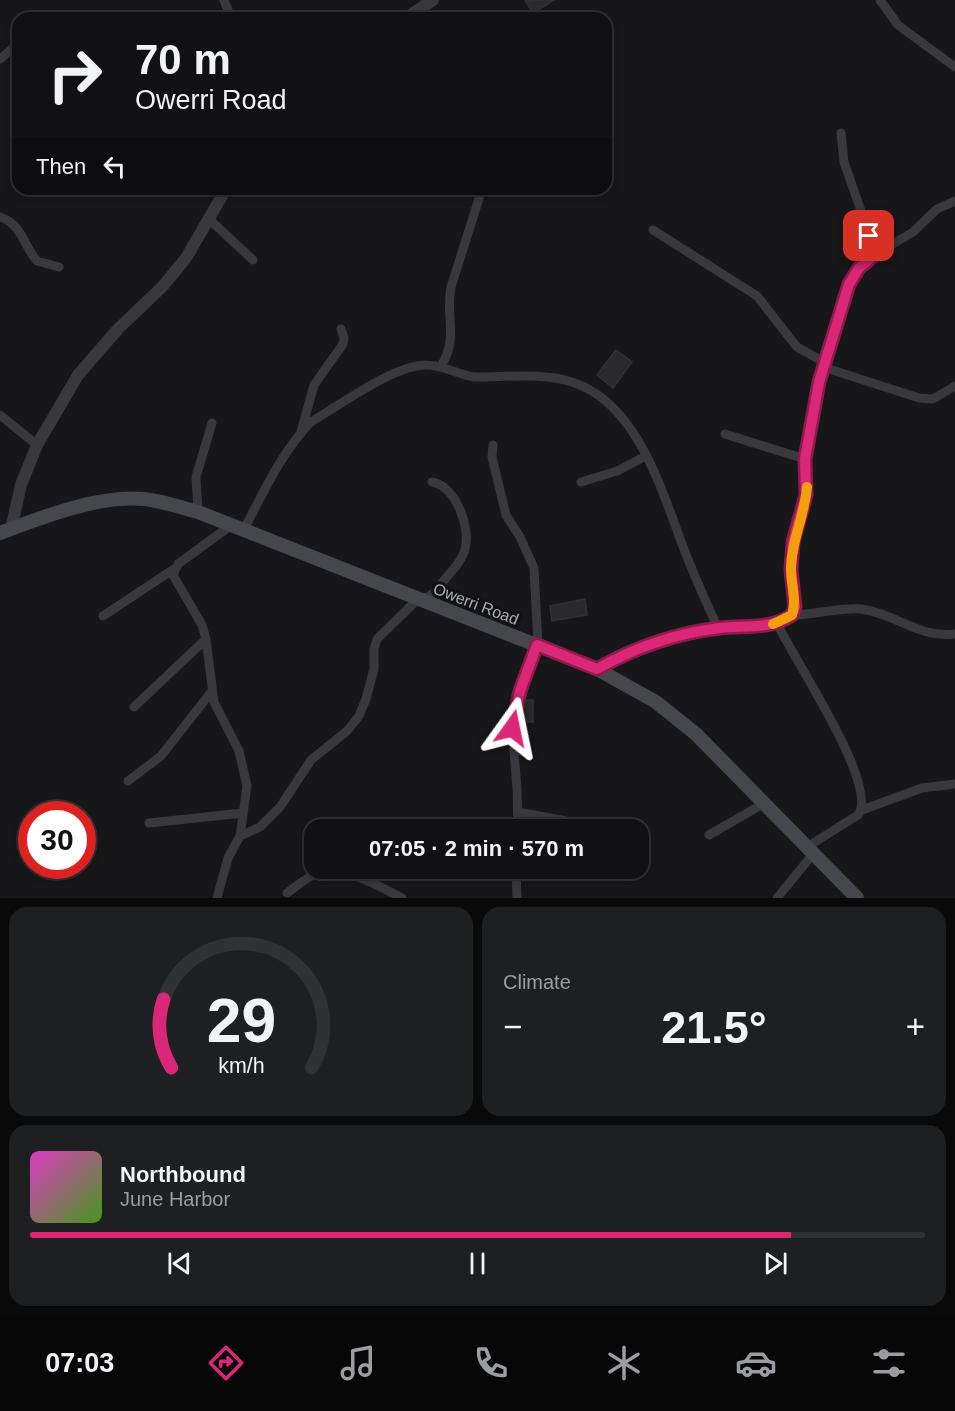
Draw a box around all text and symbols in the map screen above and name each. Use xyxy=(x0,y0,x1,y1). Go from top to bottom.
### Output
icon: right xyxy=(36,36,114,114)
text: 70 m xyxy=(135,36,231,83)
text: Owerri Road xyxy=(135,85,287,115)
icon: left xyxy=(98,150,131,183)
text: Then xyxy=(36,154,86,179)
pin xyxy=(843,210,894,261)
icon: arrive xyxy=(852,219,885,252)
street label: Owerri Road xyxy=(431,580,521,628)
position arrow xyxy=(480,696,544,760)
speed limit sign: 30 xyxy=(18,801,96,879)
text: 07:05 · 2 min · 570 m xyxy=(369,836,584,861)
text: Climate xyxy=(503,971,571,993)
text: 29 xyxy=(206,986,276,1055)
text: 21.5° xyxy=(661,1002,767,1053)
text: − xyxy=(503,1008,522,1045)
text: + xyxy=(906,1008,925,1045)
text: km/h xyxy=(218,1055,264,1079)
text: Northbound xyxy=(120,1162,246,1187)
text: June Harbor xyxy=(120,1188,230,1210)
icon: previous xyxy=(163,1247,196,1280)
icon: pause xyxy=(461,1247,494,1280)
icon: next xyxy=(759,1247,792,1280)
icon: directions xyxy=(205,1342,247,1384)
icon: music xyxy=(337,1342,379,1384)
icon: phone xyxy=(470,1342,512,1384)
icon: climate xyxy=(603,1342,645,1384)
icon: car xyxy=(735,1342,777,1384)
icon: filters xyxy=(868,1342,910,1384)
text: 07:03 xyxy=(45,1348,114,1378)

